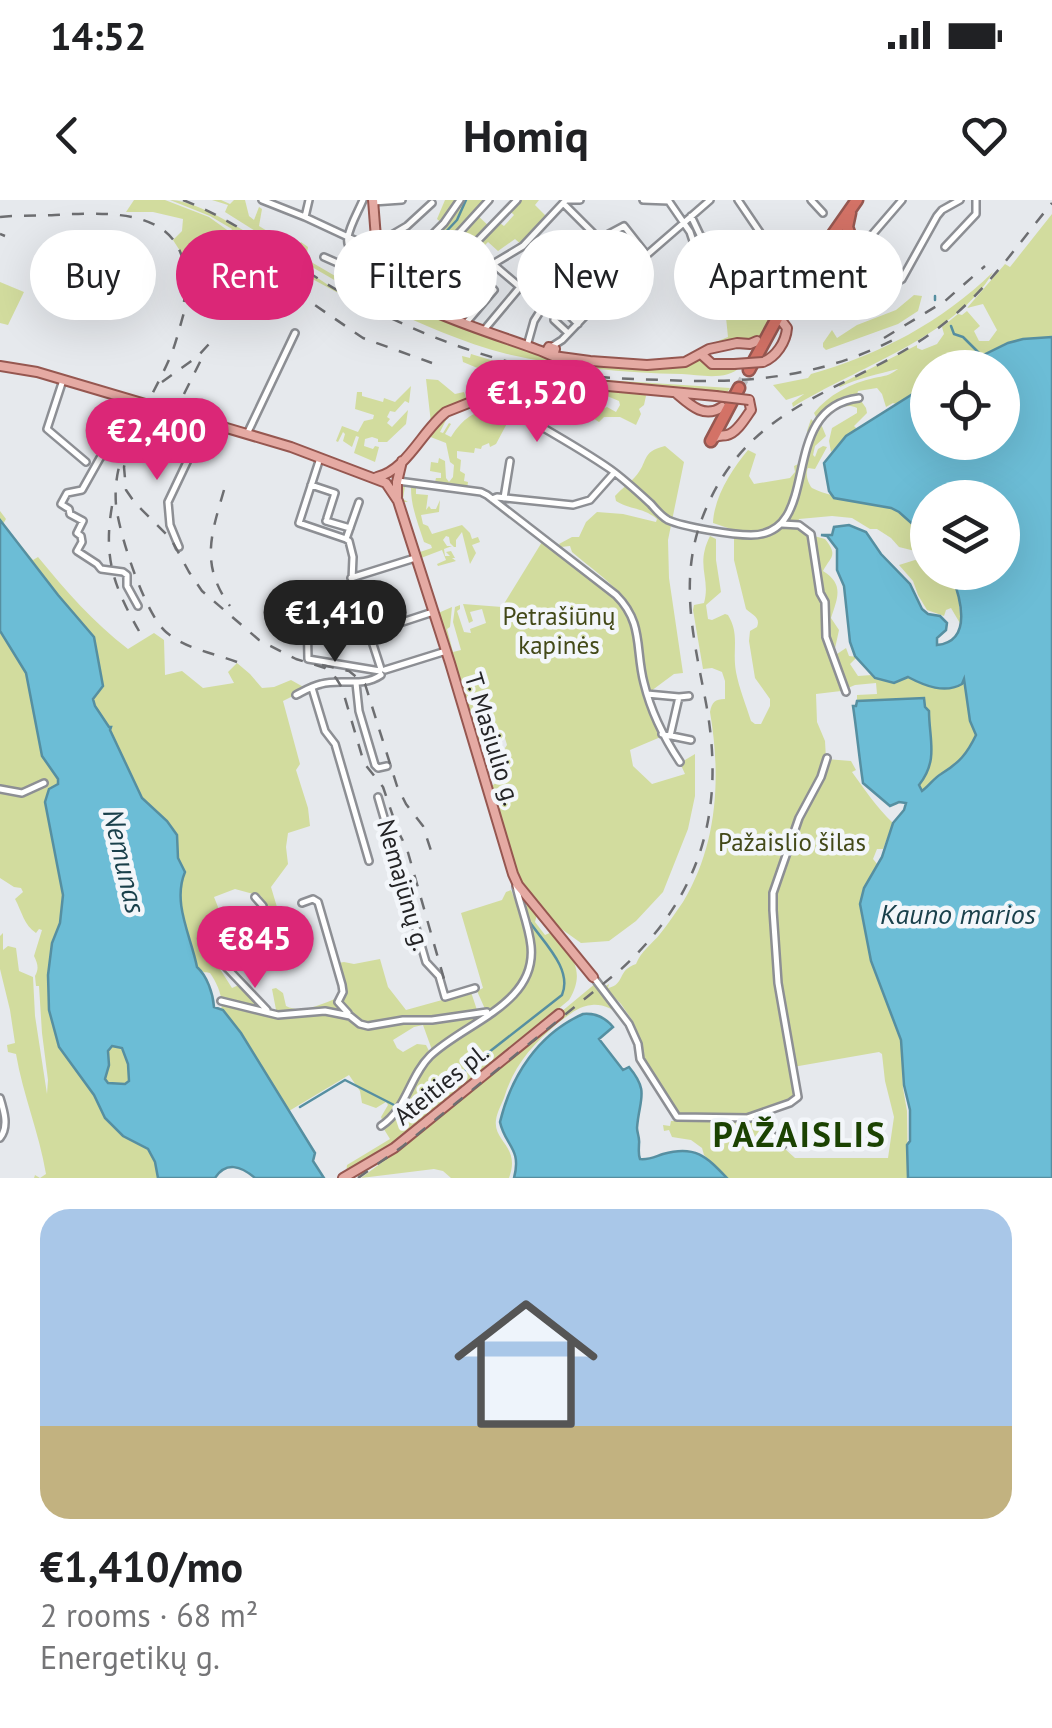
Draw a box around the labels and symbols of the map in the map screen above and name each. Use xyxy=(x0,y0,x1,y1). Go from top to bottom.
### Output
pin: €1,520 xyxy=(456,360,618,445)
pin: €2,400 xyxy=(76,398,238,483)
pin: €1,410 xyxy=(254,580,416,665)
park label: Petrašiūnų kapinės xyxy=(502,600,616,661)
street label: T. Masiulio g. xyxy=(458,669,528,809)
water label: Nemunas xyxy=(95,805,155,917)
street label: Nemajūnų g. xyxy=(370,816,438,954)
park label: Pažaislio šilas xyxy=(718,826,866,858)
water label: Kauno marios xyxy=(880,895,1036,932)
pin: €845 xyxy=(196,906,314,991)
street label: Ateities pl. xyxy=(387,1036,495,1132)
district label: PAŽAISLIS xyxy=(713,1111,887,1157)

